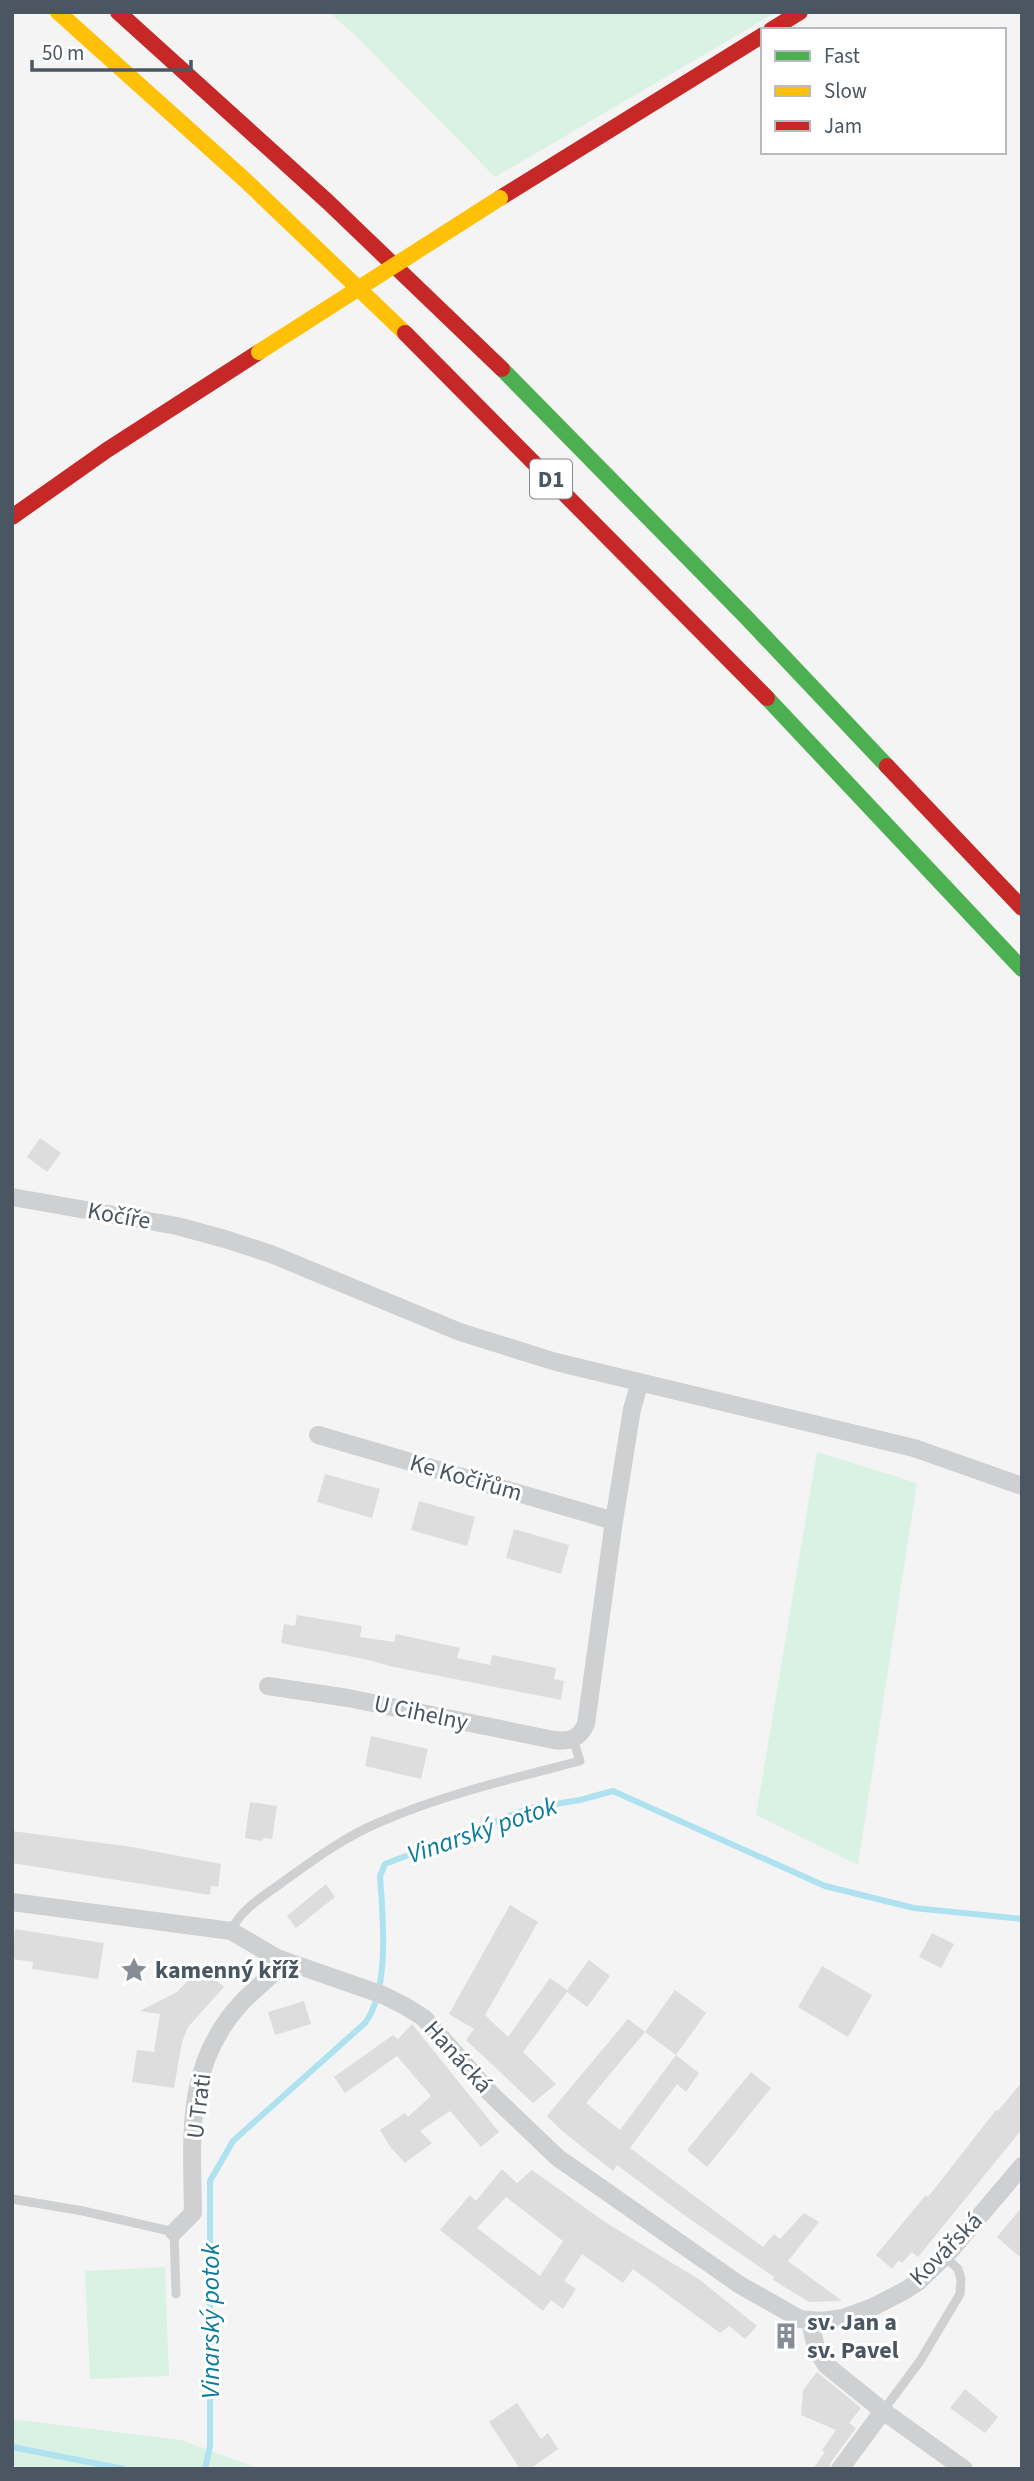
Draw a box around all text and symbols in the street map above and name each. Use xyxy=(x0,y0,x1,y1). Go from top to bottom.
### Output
scale bar xyxy=(32,28,191,72)
legend xyxy=(761,28,1006,154)
text: 50 m xyxy=(42,38,84,68)
text: Fast xyxy=(824,41,860,71)
text: Slow xyxy=(824,76,867,106)
text: Jam xyxy=(824,111,862,141)
road number: D1 xyxy=(530,460,572,499)
street label: Kočíře xyxy=(85,1193,153,1239)
street label: Ke Kočiřům xyxy=(406,1445,526,1511)
street label: U Cihelny xyxy=(371,1686,471,1740)
water label: Vinarský potok xyxy=(402,1787,562,1873)
place label: kamenný kříž xyxy=(155,1953,299,1988)
place icon: kamenný kříž xyxy=(119,1955,149,1985)
street label: Hanácká xyxy=(416,2013,500,2101)
street label: U Trati xyxy=(178,2071,220,2141)
street label: Kovářská xyxy=(901,2204,991,2294)
water label: Vinarský potok xyxy=(192,2242,229,2399)
place label: sv. Jan a sv. Pavel xyxy=(807,2305,899,2368)
building icon: sv. Jan a sv. Pavel xyxy=(771,2321,801,2351)

